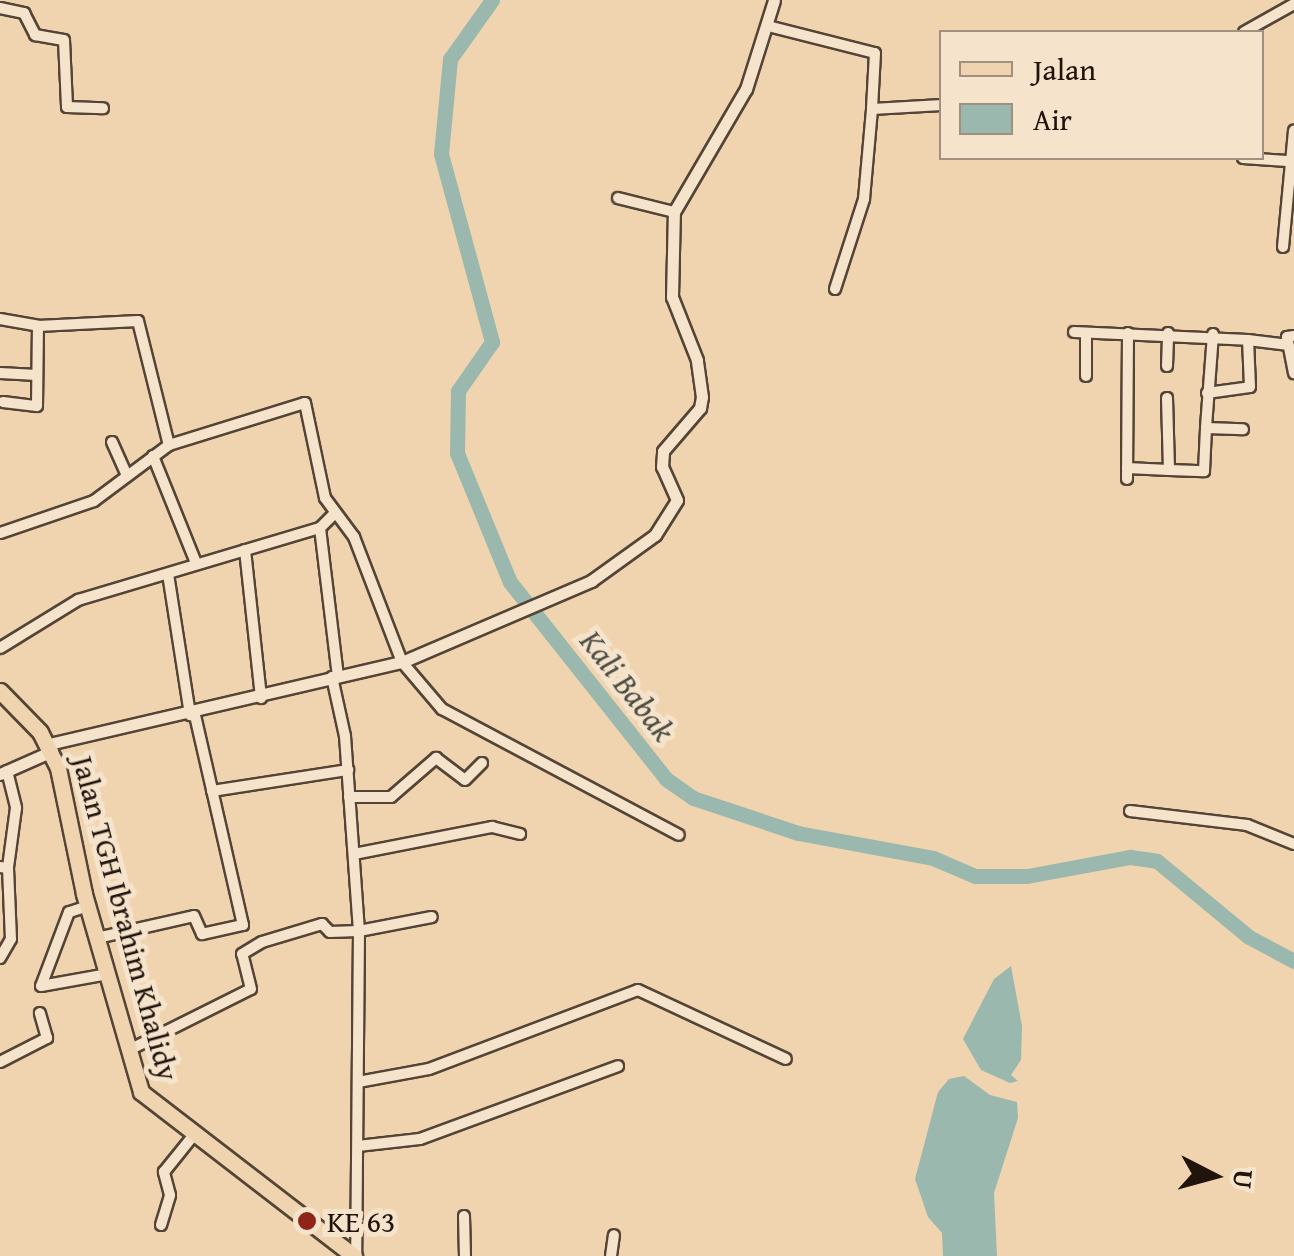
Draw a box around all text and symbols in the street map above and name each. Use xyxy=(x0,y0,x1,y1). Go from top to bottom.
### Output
legend xyxy=(939,30,1264,160)
text: Jalan xyxy=(1033,47,1096,91)
text: Air xyxy=(1033,97,1072,141)
water label: Kali Babak xyxy=(572,623,682,749)
street label: Jalan TGH Ibrahim Khalidy xyxy=(65,752,187,1084)
north arrow xyxy=(1164,1126,1264,1226)
text: U xyxy=(1223,1168,1266,1191)
place label: KE 63 xyxy=(327,1203,395,1239)
marker: KE 63 xyxy=(296,1210,318,1232)

